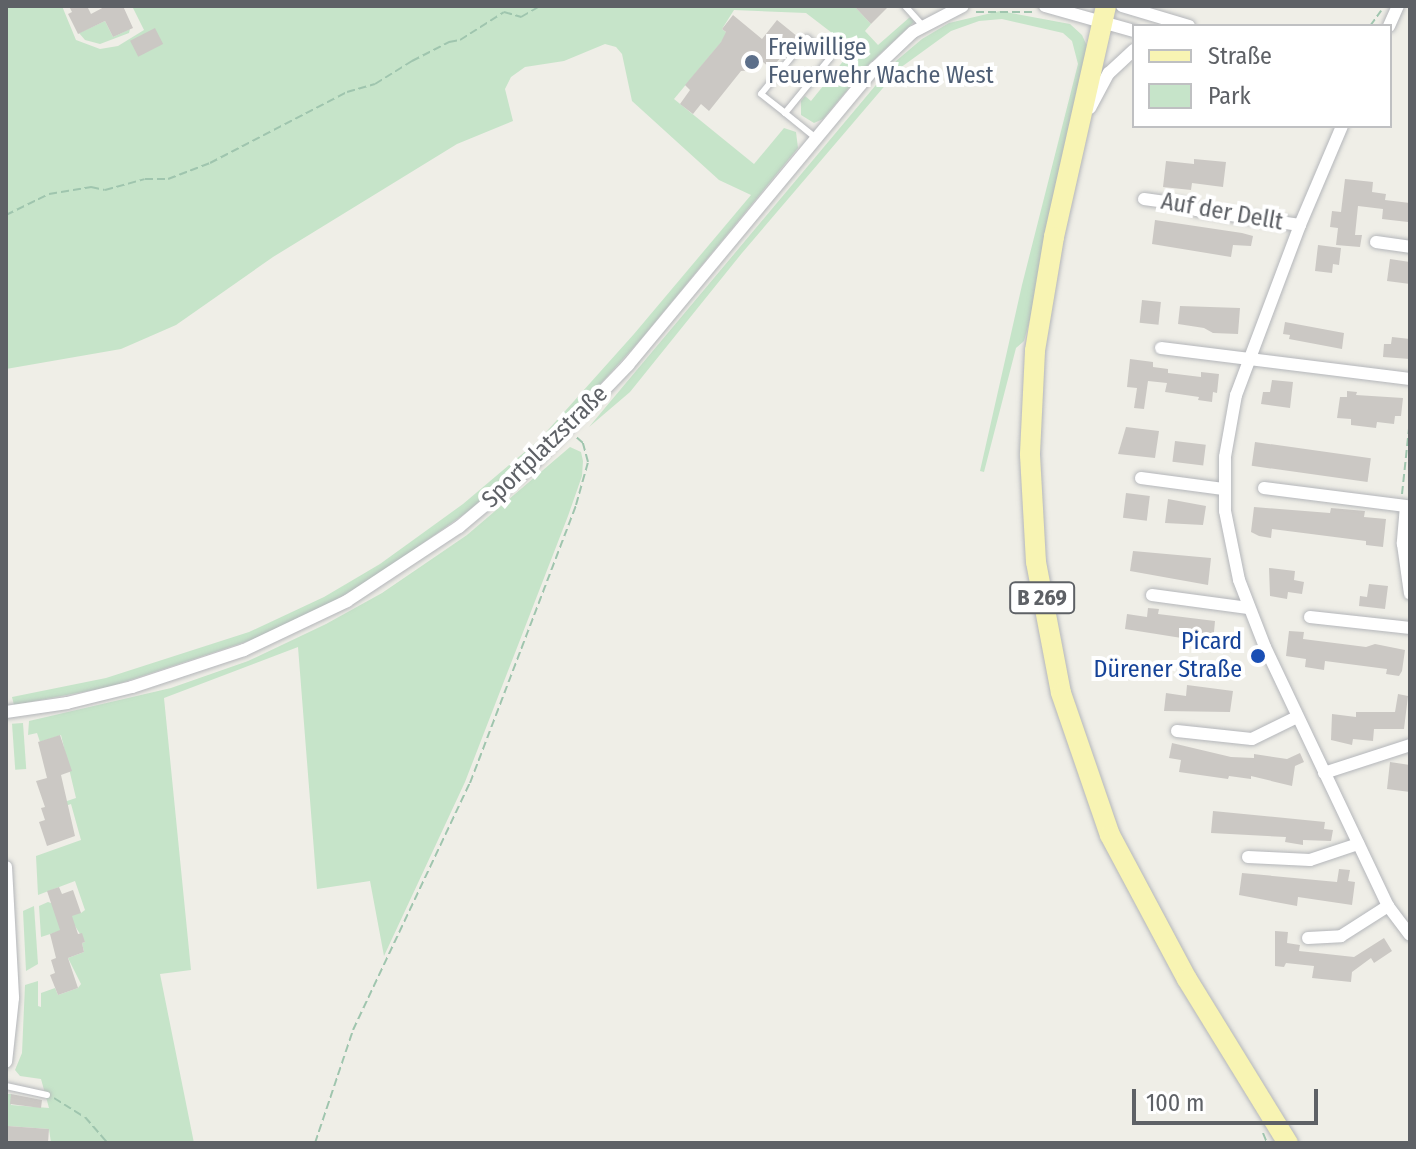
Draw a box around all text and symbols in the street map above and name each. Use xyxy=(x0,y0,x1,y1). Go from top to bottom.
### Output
legend xyxy=(1132,24,1392,128)
place label: Freiwillige Feuerwehr Wache West xyxy=(768,34,994,90)
text: Straße xyxy=(1208,42,1272,70)
marker: Freiwillige Feuerwehr Wache West xyxy=(743,53,761,71)
text: Park xyxy=(1208,82,1251,110)
street label: Auf der Dellt xyxy=(1159,187,1285,237)
street label: Sportplatzstraße xyxy=(476,380,614,514)
road number: B 269 xyxy=(1008,580,1076,616)
place label: Picard Dürener Straße xyxy=(1094,628,1242,684)
marker: Picard Dürener Straße xyxy=(1249,647,1267,665)
scale bar xyxy=(1136,1073,1322,1123)
text: 100 m xyxy=(1146,1089,1204,1117)

